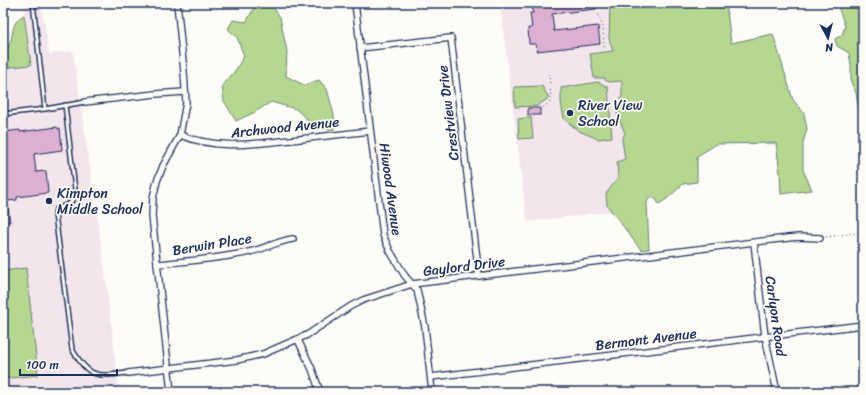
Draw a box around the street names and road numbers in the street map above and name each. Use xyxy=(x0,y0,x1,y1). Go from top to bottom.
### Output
street label: Crestview Drive xyxy=(430,64,467,162)
street label: Archwood Avenue xyxy=(229,109,340,146)
street label: Hiwood Avenue xyxy=(372,141,409,237)
street label: Berwin Place xyxy=(170,226,254,263)
street label: Gaylord Drive xyxy=(422,249,507,284)
street label: Carlyon Road xyxy=(758,274,794,359)
street label: Bermont Avenue xyxy=(594,321,698,358)

